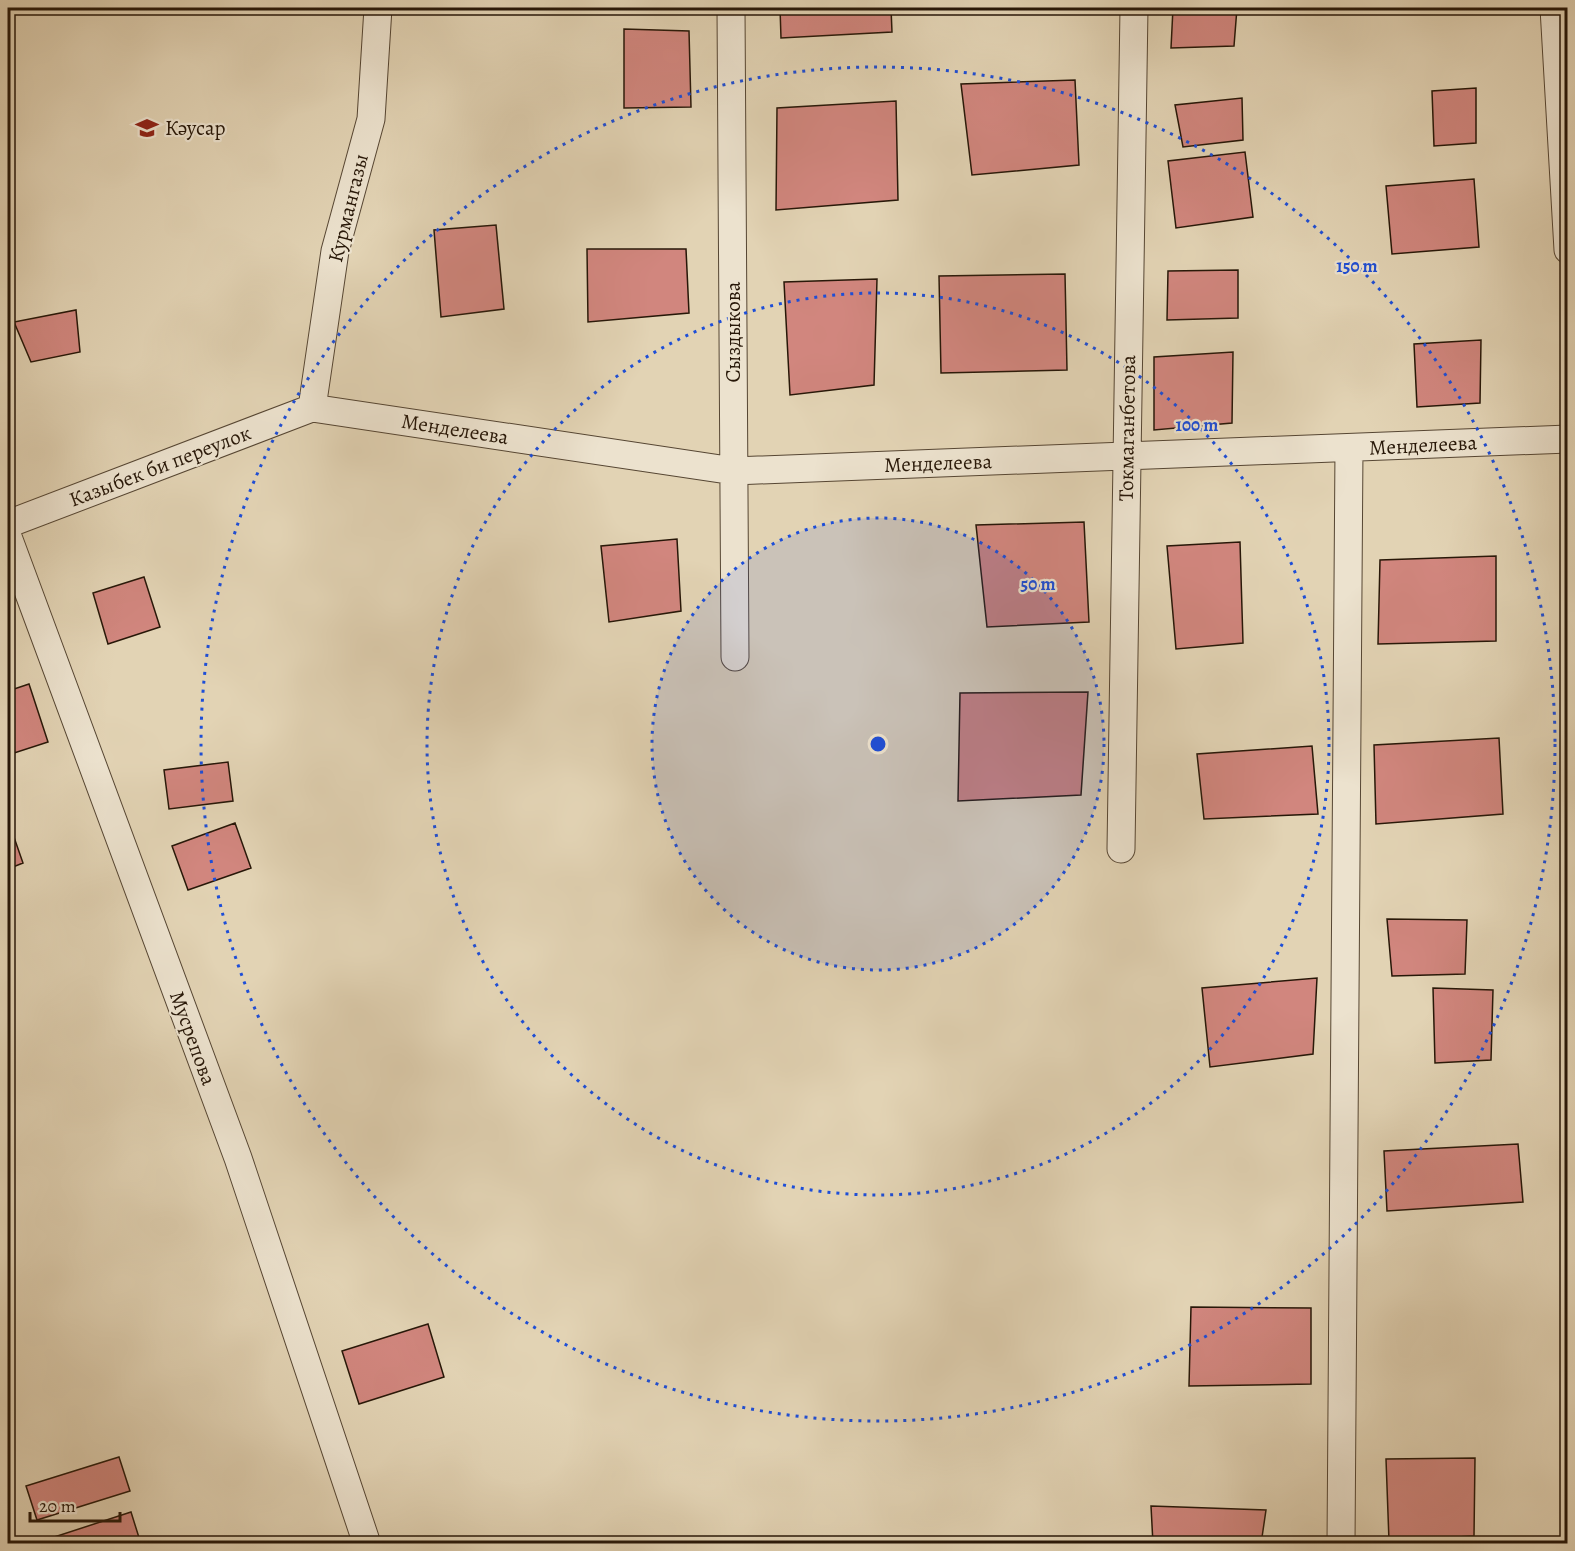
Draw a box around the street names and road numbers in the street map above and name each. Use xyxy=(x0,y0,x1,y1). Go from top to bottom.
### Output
street label: Курмангазы xyxy=(321,151,375,265)
street label: Сыздыкова xyxy=(719,281,747,382)
street label: Токмаганбетова xyxy=(1112,354,1142,501)
street label: Менделеева xyxy=(399,407,511,451)
street label: Казыбек би переулок xyxy=(65,418,255,514)
street label: Менделеева xyxy=(1368,428,1478,462)
street label: Менделеева xyxy=(883,447,993,479)
street label: Мусрепова xyxy=(163,987,223,1089)

